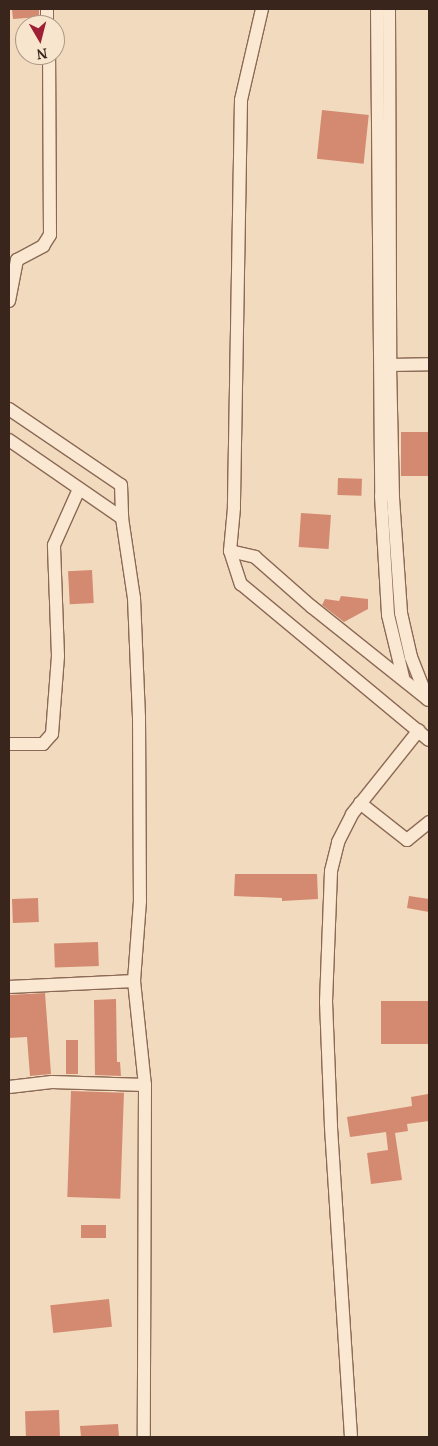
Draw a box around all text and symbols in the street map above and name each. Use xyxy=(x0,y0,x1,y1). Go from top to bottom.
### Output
north arrow xyxy=(15,15,65,65)
text: N xyxy=(35,44,49,65)

